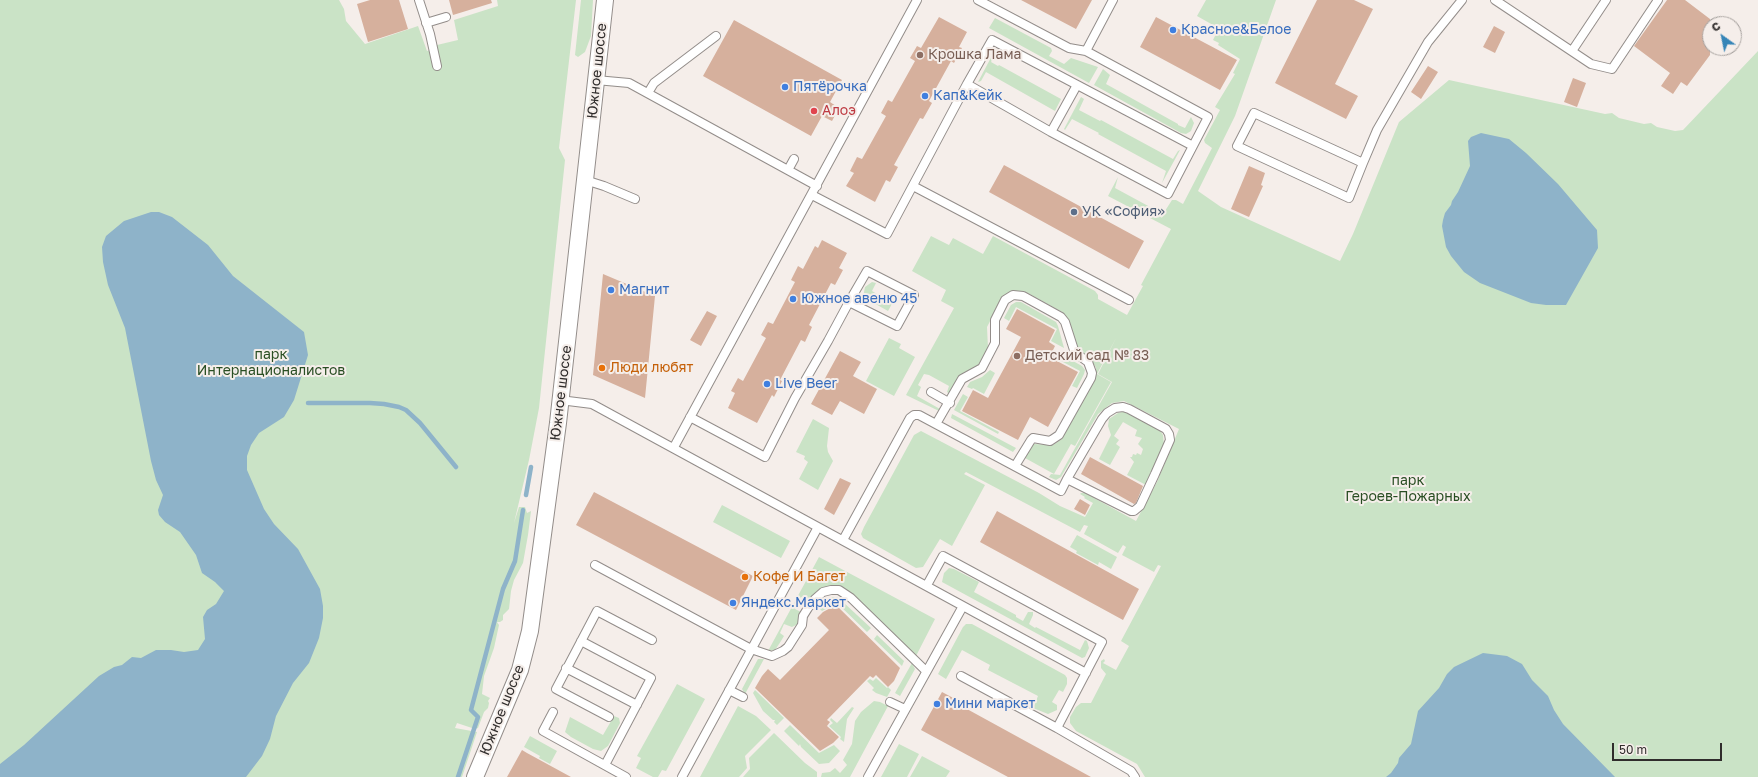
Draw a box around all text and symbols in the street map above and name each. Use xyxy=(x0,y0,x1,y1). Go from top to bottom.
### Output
north arrow xyxy=(1702,16,1742,56)
text: С xyxy=(1709,19,1723,34)
street label: Южное шоссе xyxy=(584,22,610,120)
place label: Красное&Белое xyxy=(1181,22,1291,38)
marker: Красное&Белое xyxy=(1168,25,1178,35)
place label: Крошка Лама xyxy=(928,47,1021,63)
marker: Крошка Лама xyxy=(915,50,925,60)
place label: Пятёрочка xyxy=(793,79,867,95)
marker: Пятёрочка xyxy=(780,82,790,92)
place label: Кап&Кейк xyxy=(933,88,1003,104)
marker: Кап&Кейк xyxy=(920,91,930,101)
place label: Алоэ xyxy=(822,103,856,119)
marker: Алоэ xyxy=(809,106,819,116)
place label: УК «София» xyxy=(1082,204,1165,220)
marker: УК «София» xyxy=(1069,207,1079,217)
place label: Магнит xyxy=(619,282,669,298)
marker: Магнит xyxy=(606,285,616,295)
place label: Южное авеню 45 xyxy=(801,291,917,307)
marker: Южное авеню 45 xyxy=(788,294,798,304)
street label: Южное шоссе xyxy=(547,344,575,442)
park label: парк Интернационалистов xyxy=(197,347,345,380)
place label: Детский сад № 83 xyxy=(1025,348,1149,364)
marker: Детский сад № 83 xyxy=(1012,351,1022,361)
place label: Люди любят xyxy=(610,360,693,376)
marker: Люди любят xyxy=(597,363,607,373)
place label: Live Beer xyxy=(775,376,837,392)
marker: Live Beer xyxy=(762,379,772,389)
park label: парк Героев-Пожарных xyxy=(1345,473,1471,506)
place label: Кофе И Багет xyxy=(753,569,845,585)
marker: Кофе И Багет xyxy=(740,572,750,582)
place label: Яндекс.Маркет xyxy=(741,595,846,611)
marker: Яндекс.Маркет xyxy=(728,598,738,608)
street label: Южное шоссе xyxy=(476,662,528,758)
place label: Мини маркет xyxy=(945,696,1035,712)
marker: Мини маркет xyxy=(932,699,942,709)
scale bar xyxy=(1614,735,1724,761)
text: 50 m xyxy=(1619,742,1647,757)

